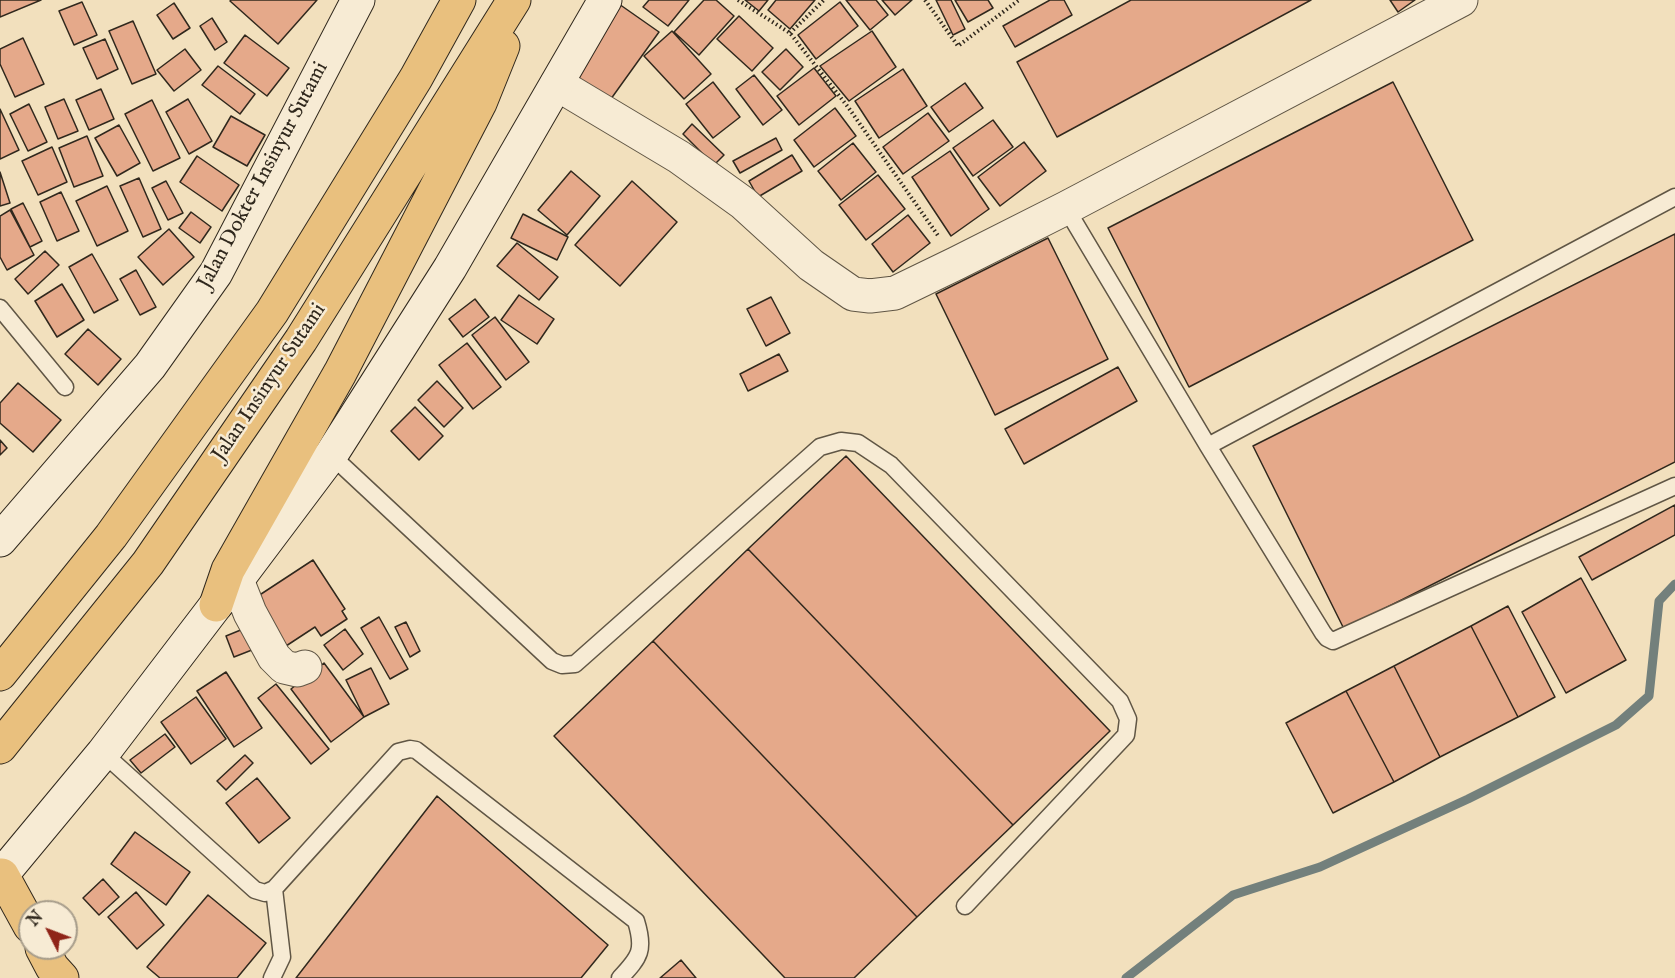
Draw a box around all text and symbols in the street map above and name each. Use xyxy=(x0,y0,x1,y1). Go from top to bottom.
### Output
street label: Jalan Dokter Insinyur Sutami xyxy=(193,58,335,294)
street label: Jalan Insinyur Sutami xyxy=(208,299,332,467)
north arrow xyxy=(18,900,78,960)
text: N xyxy=(24,907,48,931)

